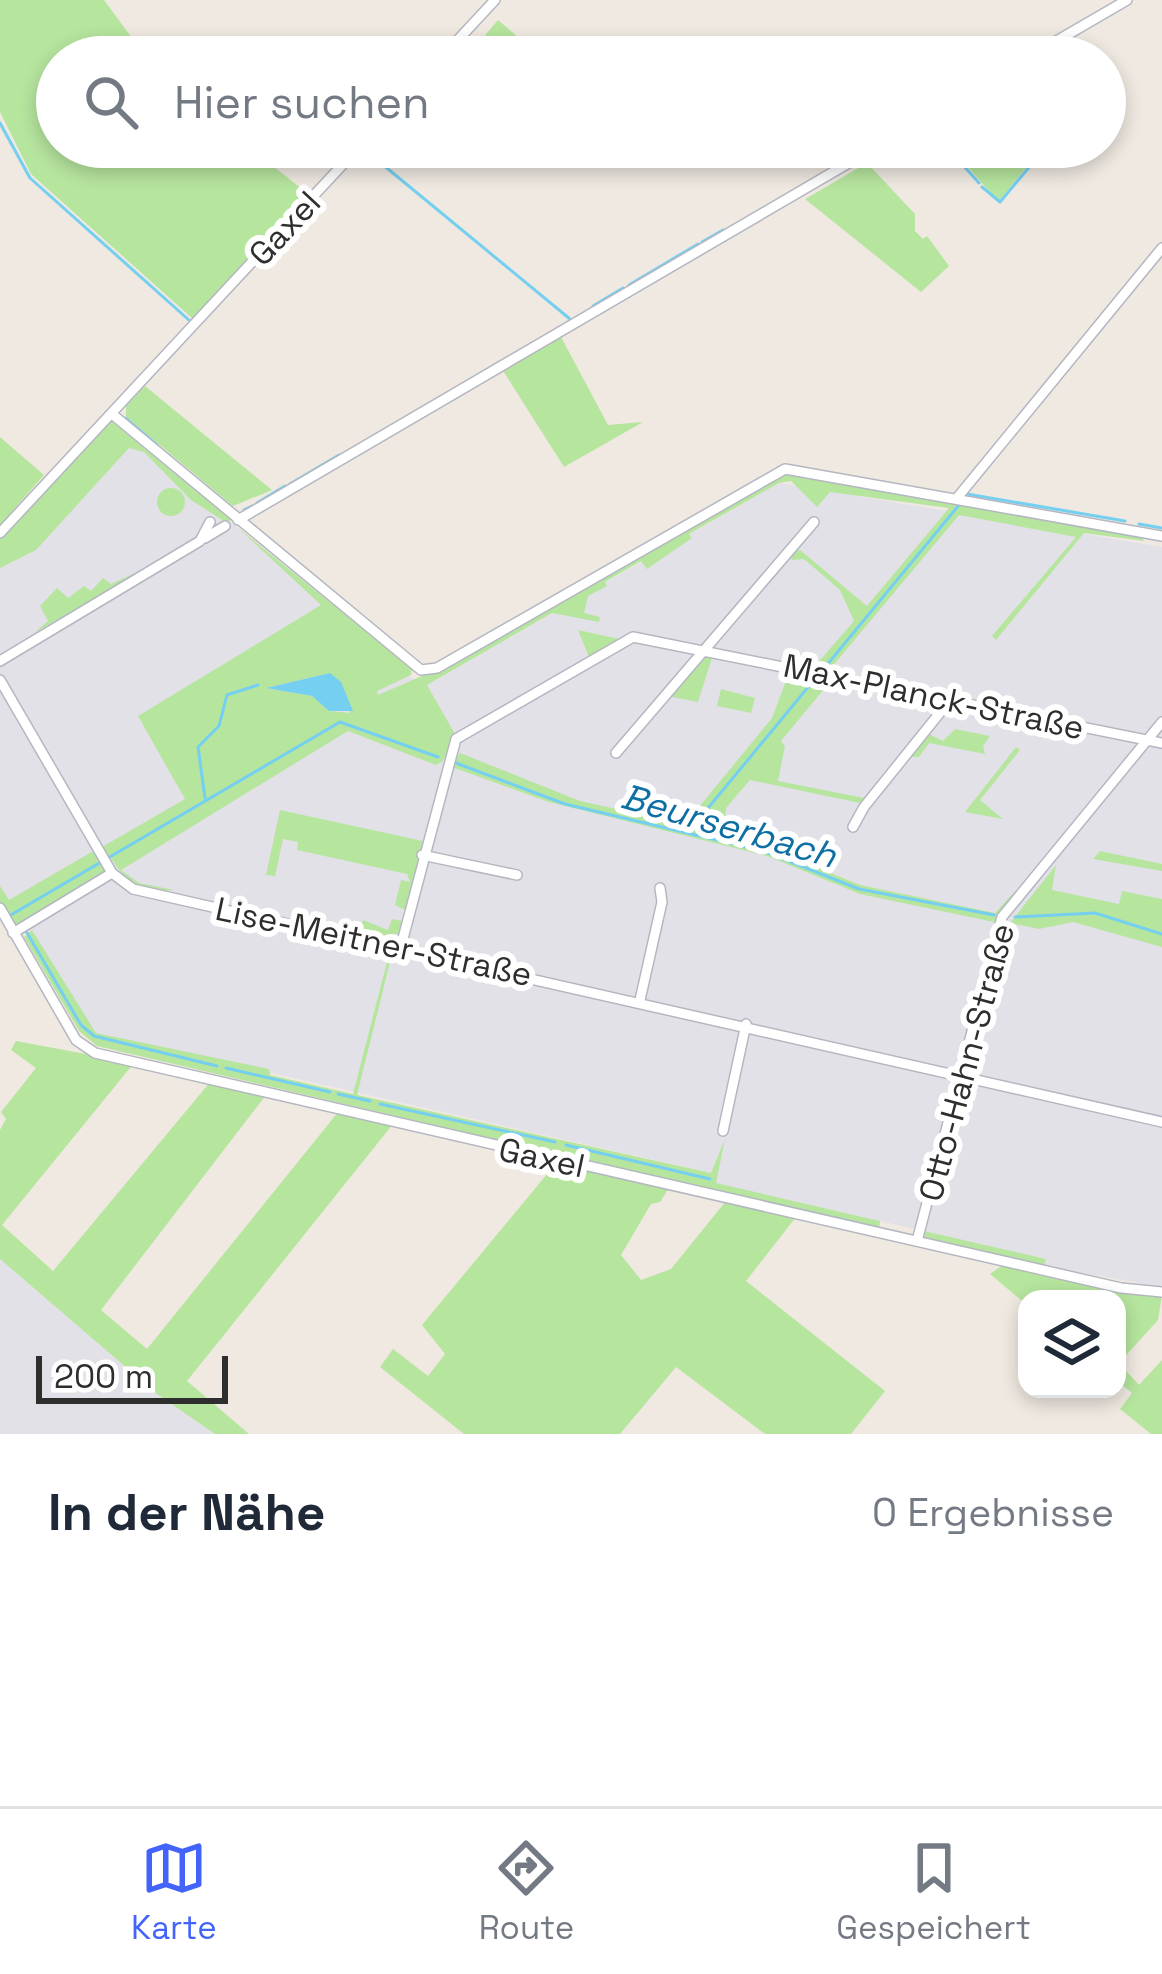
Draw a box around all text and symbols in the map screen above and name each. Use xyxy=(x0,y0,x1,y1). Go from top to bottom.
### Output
search box xyxy=(36,36,1126,168)
icon: search xyxy=(78,69,144,135)
text: Hier suchen xyxy=(174,74,430,131)
street label: Gaxel xyxy=(240,183,330,275)
street label: Max-Planck-Straße xyxy=(780,645,1088,749)
water label: Beurserbach xyxy=(616,773,842,879)
street label: Lise-Meitner-Straße xyxy=(212,888,536,996)
street label: Otto-Hahn-Straße xyxy=(910,919,1024,1206)
street label: Gaxel xyxy=(495,1128,589,1188)
map controls xyxy=(1018,1290,1126,1398)
button: layers xyxy=(1018,1290,1126,1398)
scale bar xyxy=(36,1350,228,1403)
text: 200 m xyxy=(54,1356,153,1398)
text: In der Nähe xyxy=(48,1480,325,1545)
text: 0 Ergebnisse xyxy=(872,1488,1114,1537)
tab: Karte xyxy=(131,1835,217,1949)
tab: Route xyxy=(479,1835,574,1949)
tab: Gespeichert xyxy=(836,1835,1031,1949)

